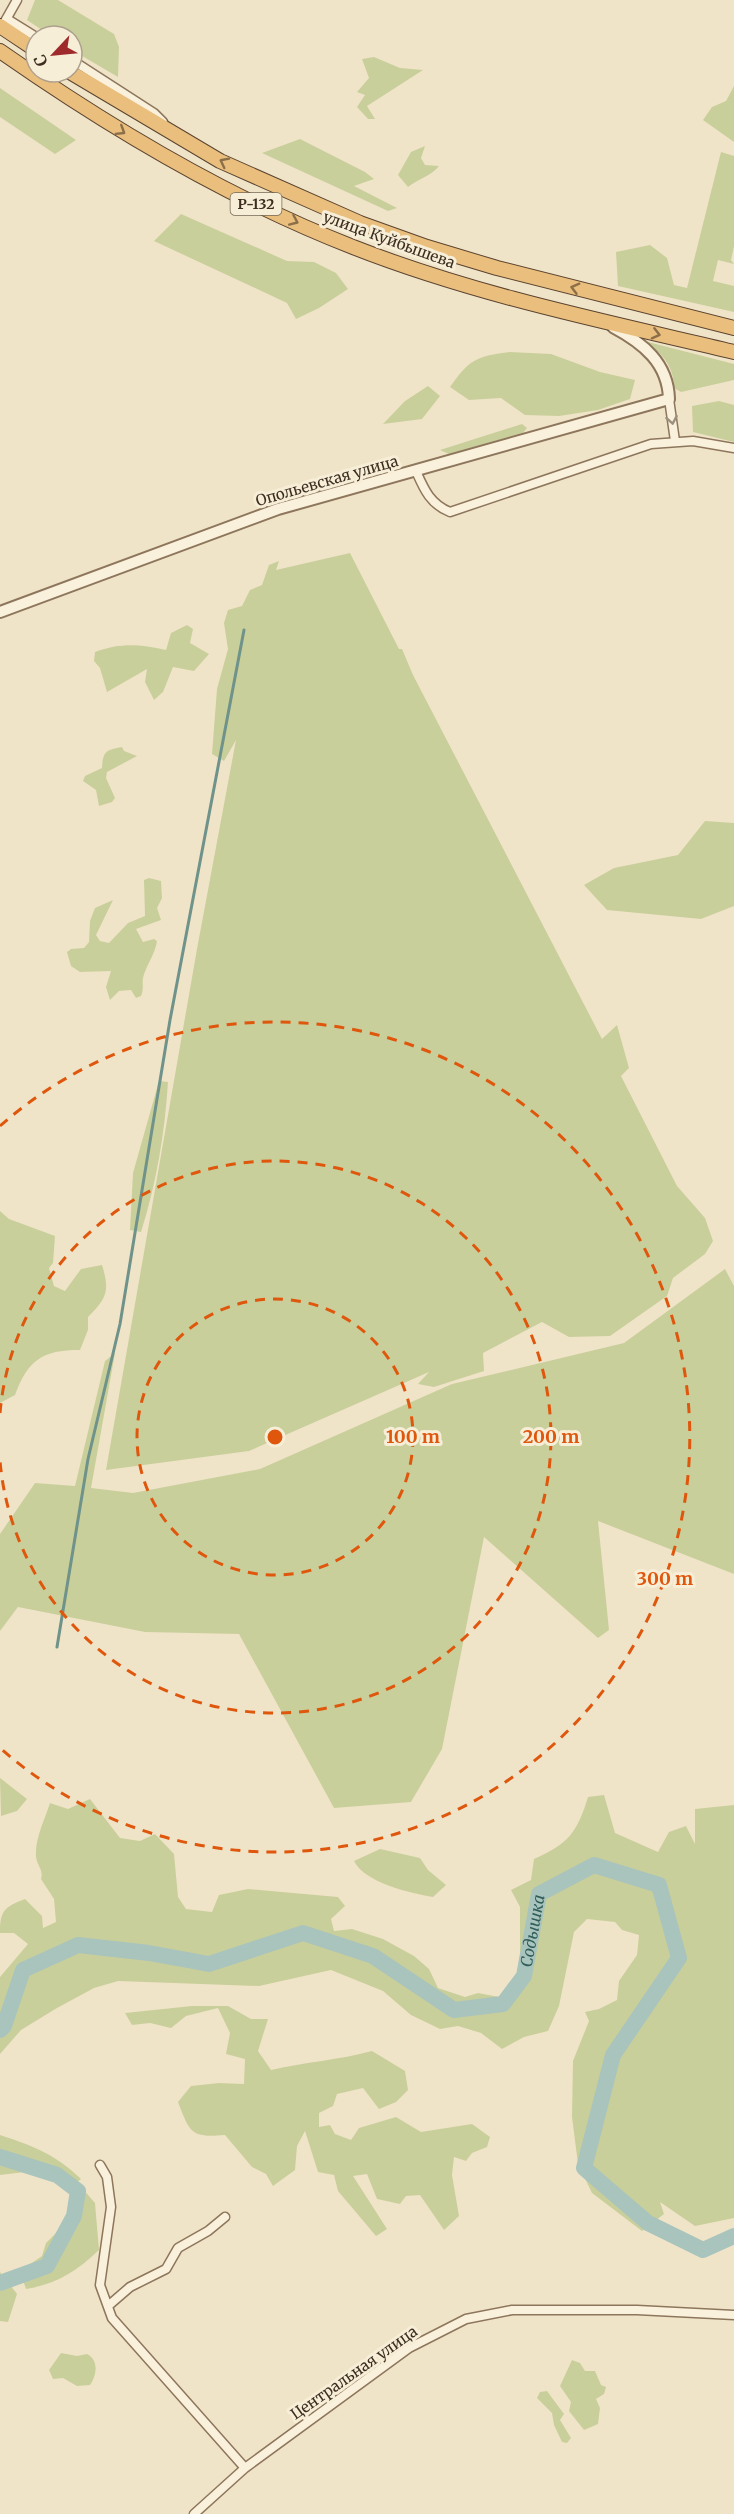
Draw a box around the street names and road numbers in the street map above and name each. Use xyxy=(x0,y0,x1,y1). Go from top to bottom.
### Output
road number: Р-132 xyxy=(230,193,282,215)
street label: улица Куйбышева xyxy=(321,207,458,272)
street label: Опольевская улица xyxy=(253,451,400,510)
street label: Центральная улица xyxy=(287,2322,421,2424)

